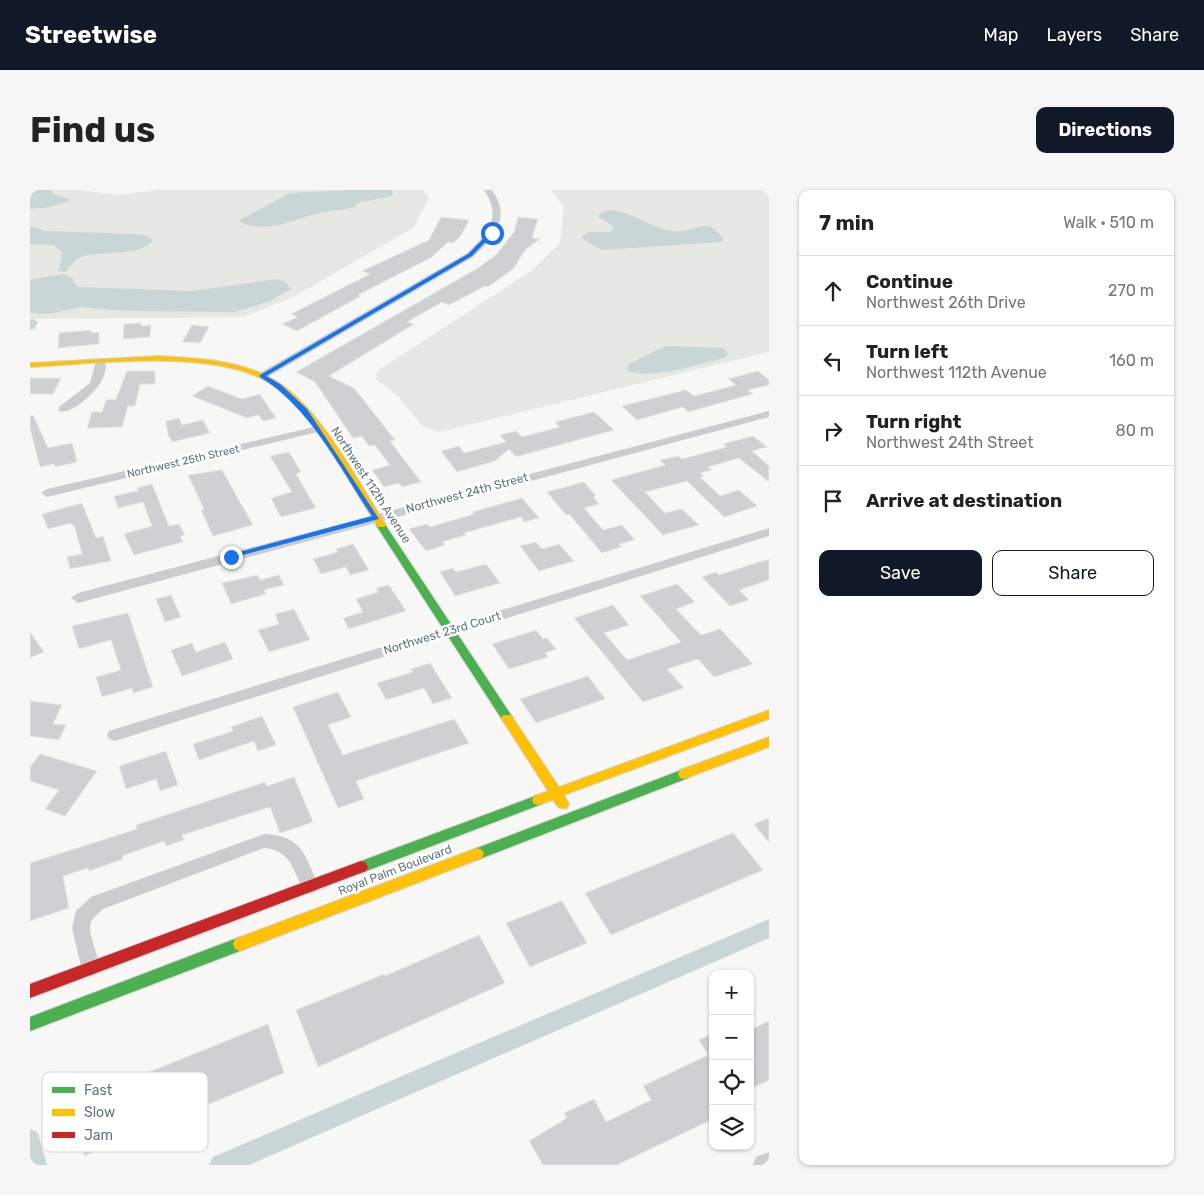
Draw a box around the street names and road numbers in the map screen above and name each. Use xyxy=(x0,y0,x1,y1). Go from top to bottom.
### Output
street label: Northwest 112th Avenue xyxy=(328,424,414,546)
street label: Northwest 25th Street xyxy=(126,442,241,481)
street label: Northwest 24th Street xyxy=(405,470,530,516)
street label: Northwest 23rd Court xyxy=(382,608,503,657)
street label: Royal Palm Boulevard xyxy=(336,842,454,898)

